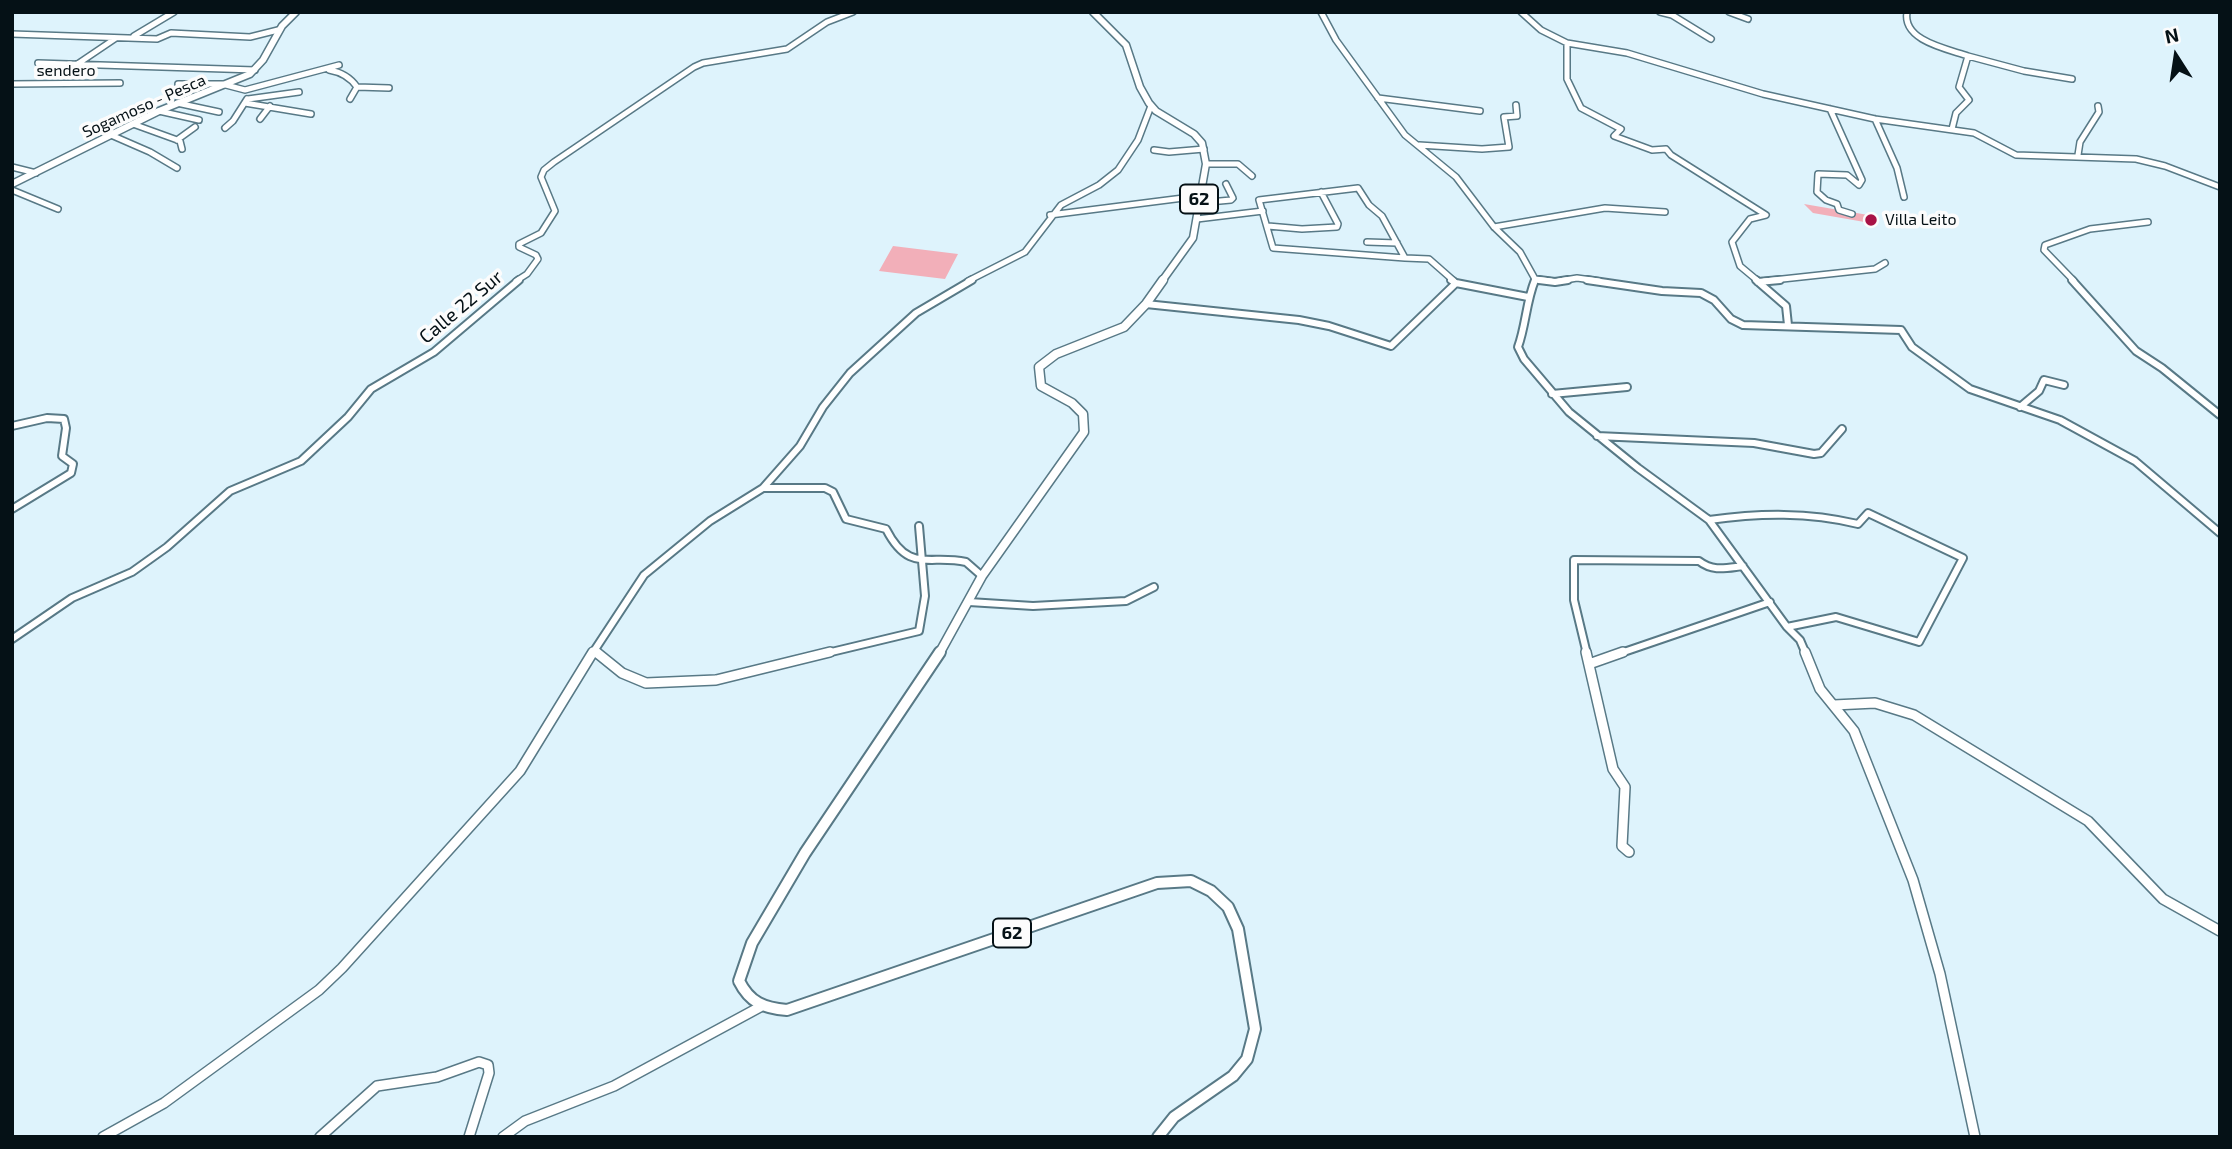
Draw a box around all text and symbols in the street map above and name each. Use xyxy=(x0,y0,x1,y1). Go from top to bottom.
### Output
north arrow xyxy=(2141,21,2211,91)
text: N xyxy=(2162,22,2181,48)
street label: sendero xyxy=(36,61,96,81)
street label: Sogamoso - Pesca xyxy=(79,70,209,142)
road number: 62 xyxy=(1180,184,1218,214)
place label: Villa Leito xyxy=(1885,210,1957,230)
marker: Villa Leito xyxy=(1863,212,1879,228)
street label: Calle 22 Sur xyxy=(415,266,507,348)
road number: 62 xyxy=(993,918,1031,948)

